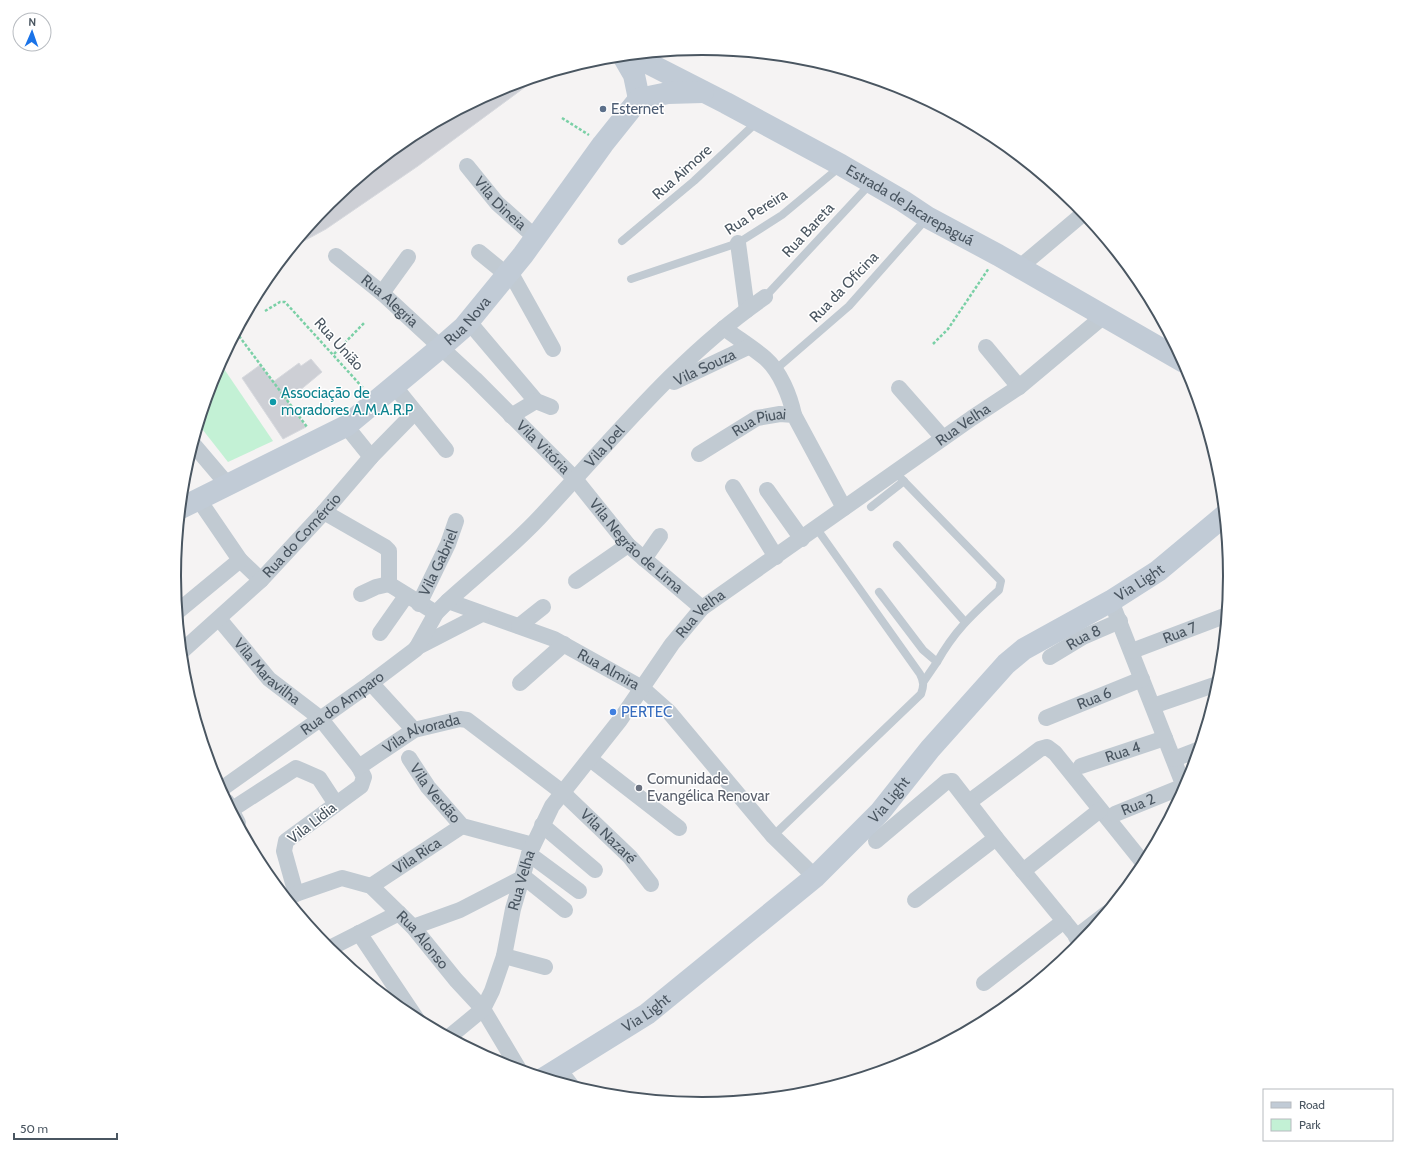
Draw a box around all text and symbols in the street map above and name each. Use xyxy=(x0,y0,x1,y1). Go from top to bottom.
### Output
north arrow xyxy=(12,12,52,52)
text: N xyxy=(28,15,36,29)
place label: Esternet xyxy=(611,100,664,118)
marker: Esternet xyxy=(598,104,608,114)
street label: Rua Aimore xyxy=(649,141,716,203)
street label: Estrada de Jacarepaguá xyxy=(843,161,978,250)
street label: Vila Dineia xyxy=(470,173,531,234)
street label: Rua Pereira xyxy=(721,185,791,239)
street label: Rua Bareta xyxy=(778,198,838,261)
street label: Rua da Oficina xyxy=(806,247,883,326)
street label: Rua Alegria xyxy=(358,271,423,331)
street label: Rua Nova xyxy=(440,292,495,349)
street label: Rua União xyxy=(311,314,367,374)
street label: Vila Souza xyxy=(671,345,739,390)
place label: Associação de moradores A.M.A.R.P xyxy=(281,384,414,419)
marker: Associação de moradores A.M.A.R.P xyxy=(268,397,278,407)
street label: Rua Velha xyxy=(932,399,994,450)
street label: Rua Piuai xyxy=(729,405,787,440)
street label: Vila Vitória xyxy=(513,417,574,478)
street label: Vila Joel xyxy=(581,421,628,471)
street label: Rua do Comércio xyxy=(259,490,345,582)
street label: Vila Negrão de Lima xyxy=(585,495,687,597)
street label: Vila Gabriel xyxy=(415,526,462,599)
street label: Via Light xyxy=(1112,561,1168,605)
street label: Rua Velha xyxy=(672,585,729,642)
street label: Rua 7 xyxy=(1160,618,1200,648)
street label: Rua 8 xyxy=(1063,621,1104,654)
street label: Vila Maravilha xyxy=(230,634,305,709)
street label: Rua Almira xyxy=(574,645,643,694)
street label: Rua do Amparo xyxy=(297,667,388,739)
street label: Rua 6 xyxy=(1074,683,1114,714)
place label: PERTEC xyxy=(621,703,672,721)
marker: PERTEC xyxy=(608,707,618,717)
street label: Vila Alvorada xyxy=(379,710,463,757)
street label: Rua 4 xyxy=(1103,738,1143,766)
street label: Vila Verdão xyxy=(406,760,464,827)
place label: Comunidade Evangélica Renovar xyxy=(647,770,770,805)
street label: Via Light xyxy=(865,773,913,827)
marker: Comunidade Evangélica Renovar xyxy=(634,783,644,793)
street label: Rua 2 xyxy=(1118,790,1158,820)
street label: Vila Lidia xyxy=(284,798,340,847)
street label: Vila Nazaré xyxy=(576,805,641,867)
street label: Vila Rica xyxy=(390,833,445,878)
street label: Rua Velha xyxy=(504,846,539,913)
street label: Rua Alonso xyxy=(393,907,452,973)
street label: Via Light xyxy=(619,990,674,1036)
legend xyxy=(1263,1089,1393,1141)
text: Road xyxy=(1299,1097,1325,1112)
scale bar xyxy=(14,1115,117,1141)
text: Park xyxy=(1299,1117,1321,1132)
text: 50 m xyxy=(20,1121,48,1136)

